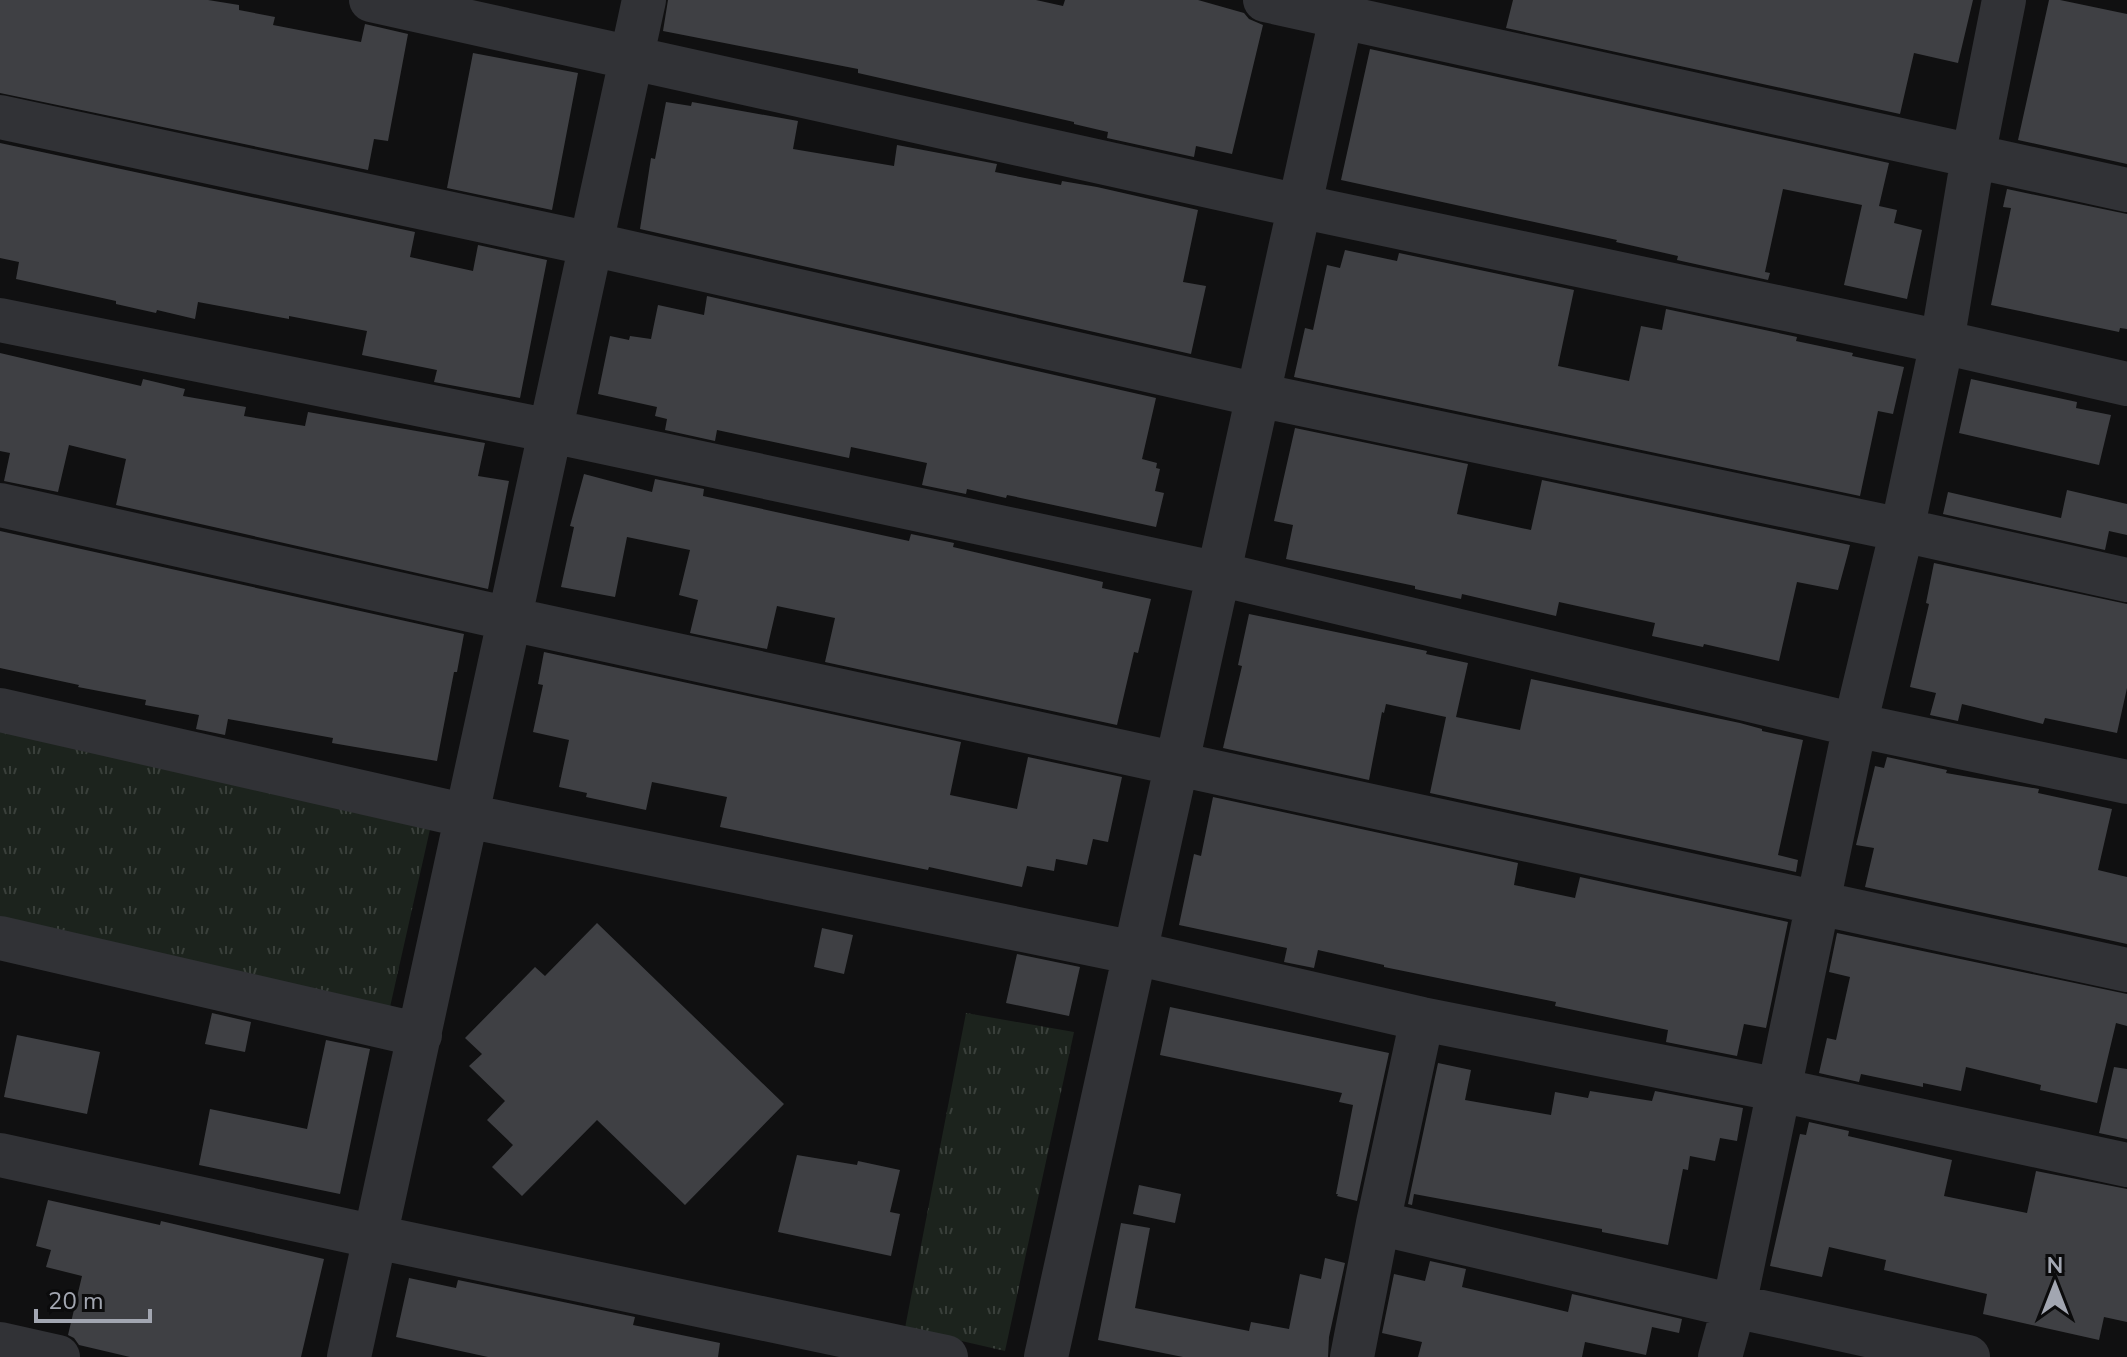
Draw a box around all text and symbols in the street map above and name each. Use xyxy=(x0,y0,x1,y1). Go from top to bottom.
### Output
north arrow xyxy=(2015,1245,2095,1325)
text: N xyxy=(2047,1251,2063,1281)
scale bar xyxy=(36,1273,150,1323)
text: 20 m xyxy=(48,1285,104,1317)

